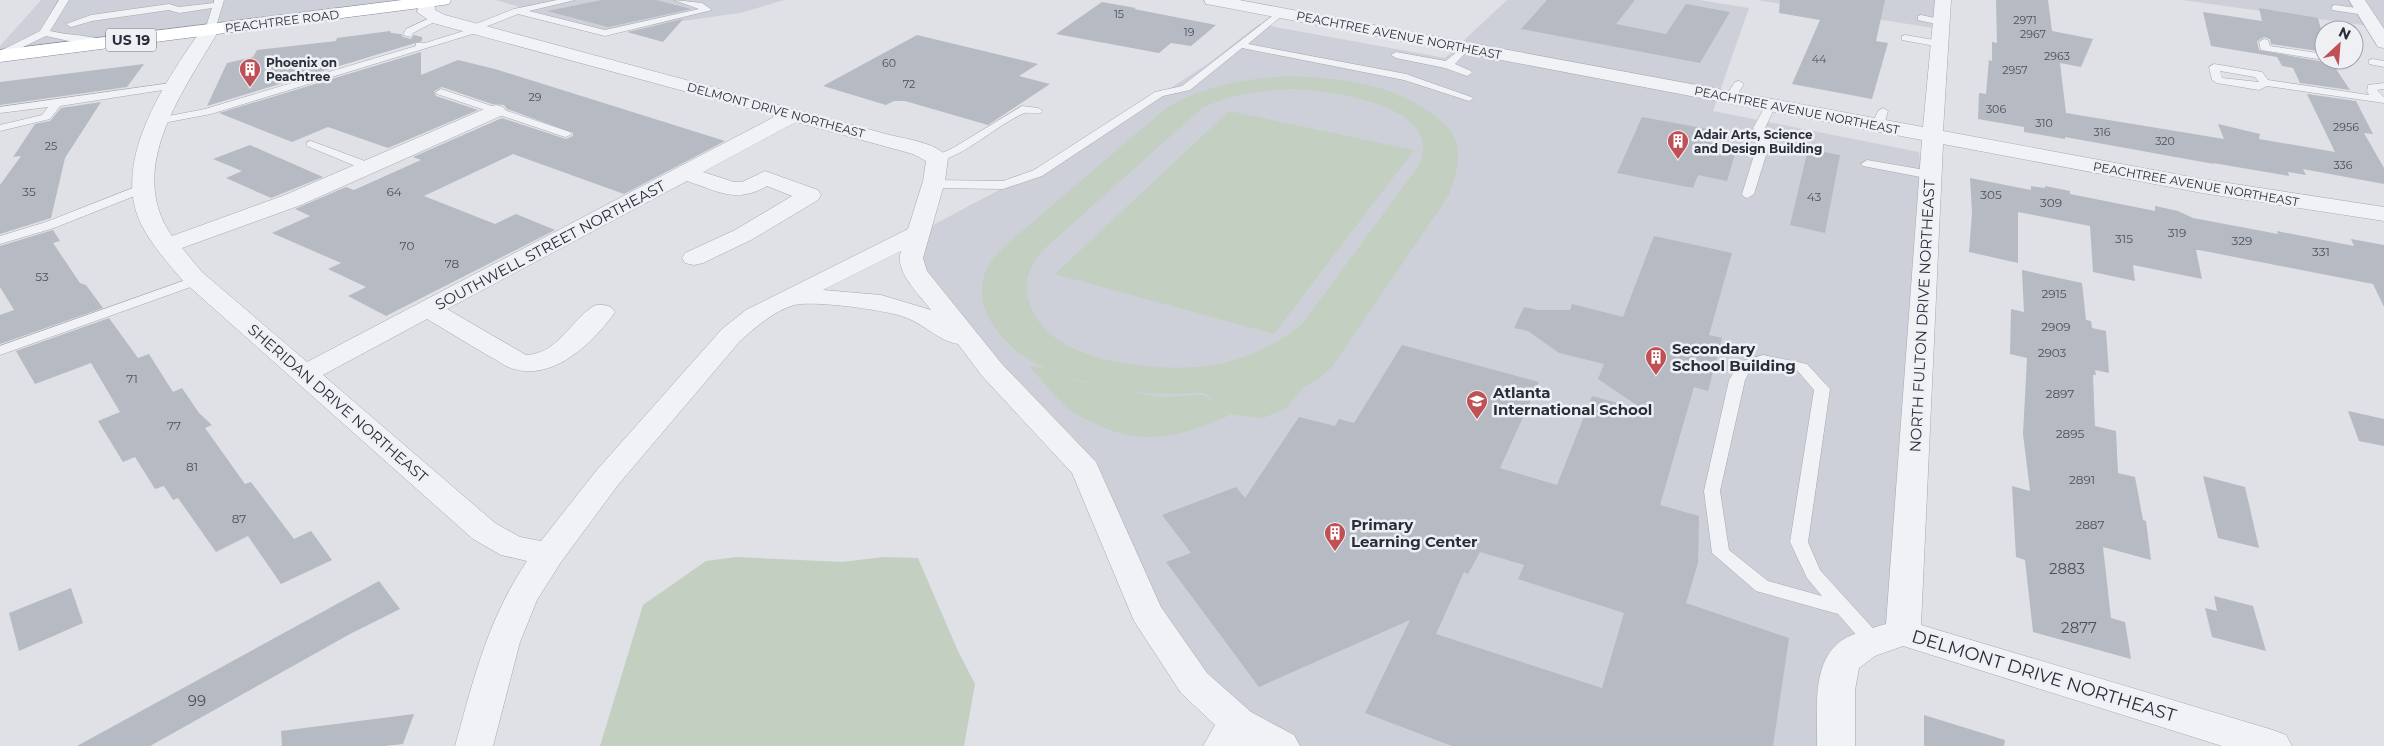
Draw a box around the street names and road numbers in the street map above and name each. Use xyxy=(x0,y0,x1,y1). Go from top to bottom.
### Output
street label: PEACHTREE ROAD xyxy=(224,7,340,35)
street label: PEACHTREE AVENUE NORTHEAST xyxy=(1295,8,1503,62)
road number: US 19 xyxy=(106,28,156,52)
street label: DELMONT DRIVE NORTHEAST xyxy=(685,79,867,141)
street label: PEACHTREE AVENUE NORTHEAST xyxy=(1693,83,1901,137)
street label: PEACHTREE AVENUE NORTHEAST xyxy=(2092,158,2300,210)
street label: SOUTHWELL STREET NORTHEAST xyxy=(432,176,669,314)
street label: NORTH FULTON DRIVE NORTHEAST xyxy=(1905,179,1939,453)
street label: SHERIDAN DRIVE NORTHEAST xyxy=(244,320,432,487)
street label: DELMONT DRIVE NORTHEAST xyxy=(1909,625,2179,727)

